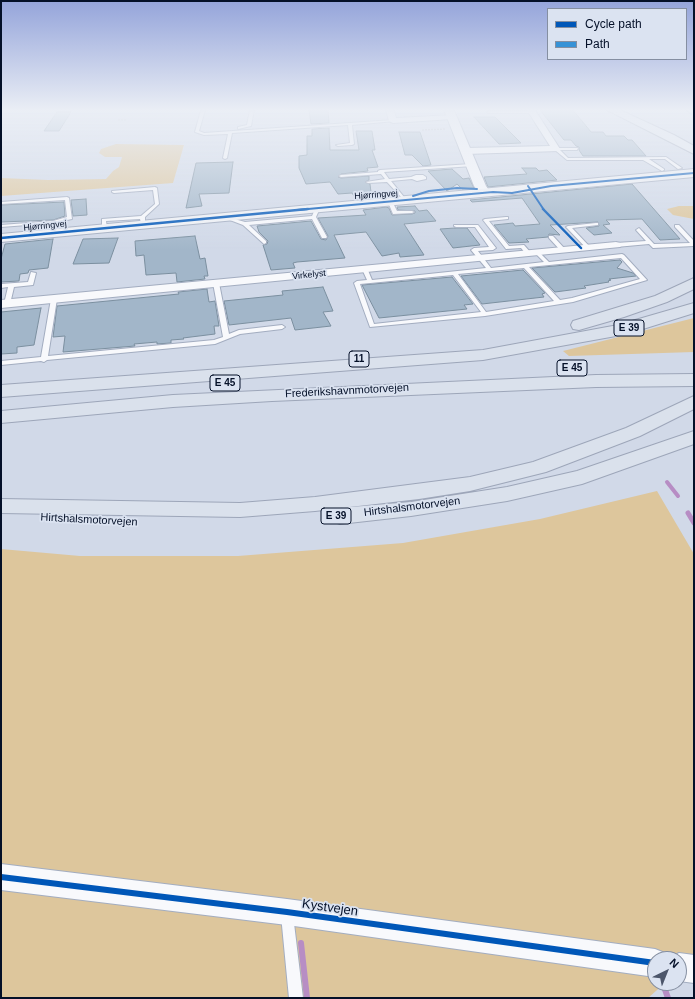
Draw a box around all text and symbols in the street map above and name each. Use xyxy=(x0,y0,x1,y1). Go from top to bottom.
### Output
legend xyxy=(547,8,687,60)
text: Cycle path xyxy=(585,17,642,31)
text: Path xyxy=(585,37,610,51)
street label: Hjørringvej xyxy=(354,188,398,202)
street label: Hjørringvej xyxy=(23,218,67,234)
street label: Virkelyst xyxy=(292,268,326,282)
road number: E 39 xyxy=(614,320,644,336)
road number: 11 xyxy=(349,351,369,367)
road number: E 45 xyxy=(557,360,587,376)
road number: E 45 xyxy=(210,375,240,391)
street label: Frederikshavnmotorvejen xyxy=(285,381,409,401)
street label: Hirtshalsmotorvejen xyxy=(363,495,461,519)
road number: E 39 xyxy=(321,508,351,524)
street label: Hirtshalsmotorvejen xyxy=(40,511,138,529)
street label: Kystvejen xyxy=(301,896,359,920)
north arrow xyxy=(647,951,687,991)
text: N xyxy=(667,956,681,970)

